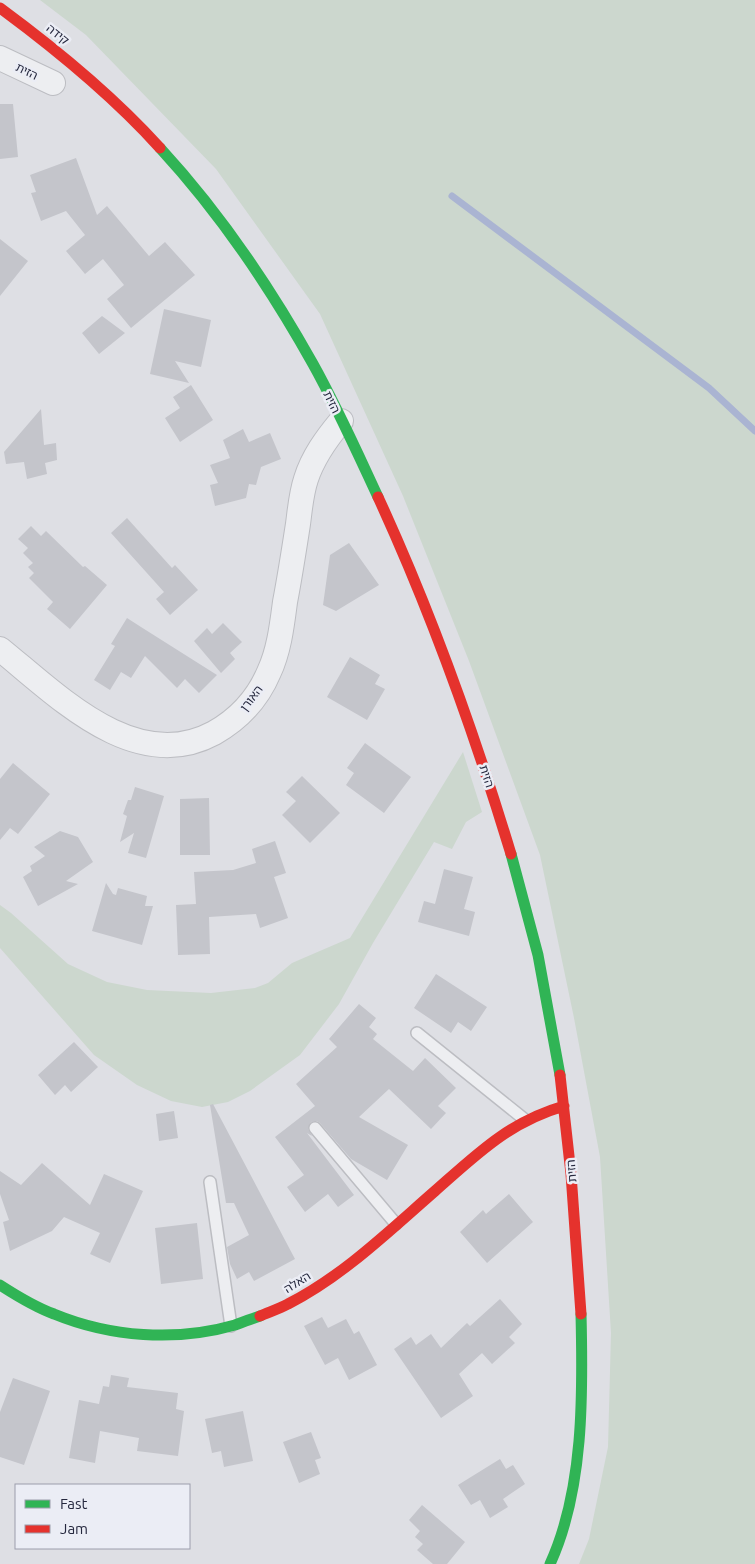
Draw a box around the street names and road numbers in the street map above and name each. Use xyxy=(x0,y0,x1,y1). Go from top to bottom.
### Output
street label: קידה xyxy=(44,21,72,47)
street label: הזית xyxy=(14,60,40,82)
street label: הזית xyxy=(321,389,343,415)
street label: האורן xyxy=(237,683,265,713)
street label: הזית xyxy=(477,763,497,789)
street label: הזית xyxy=(564,1159,578,1183)
street label: האלה xyxy=(281,1269,313,1295)

